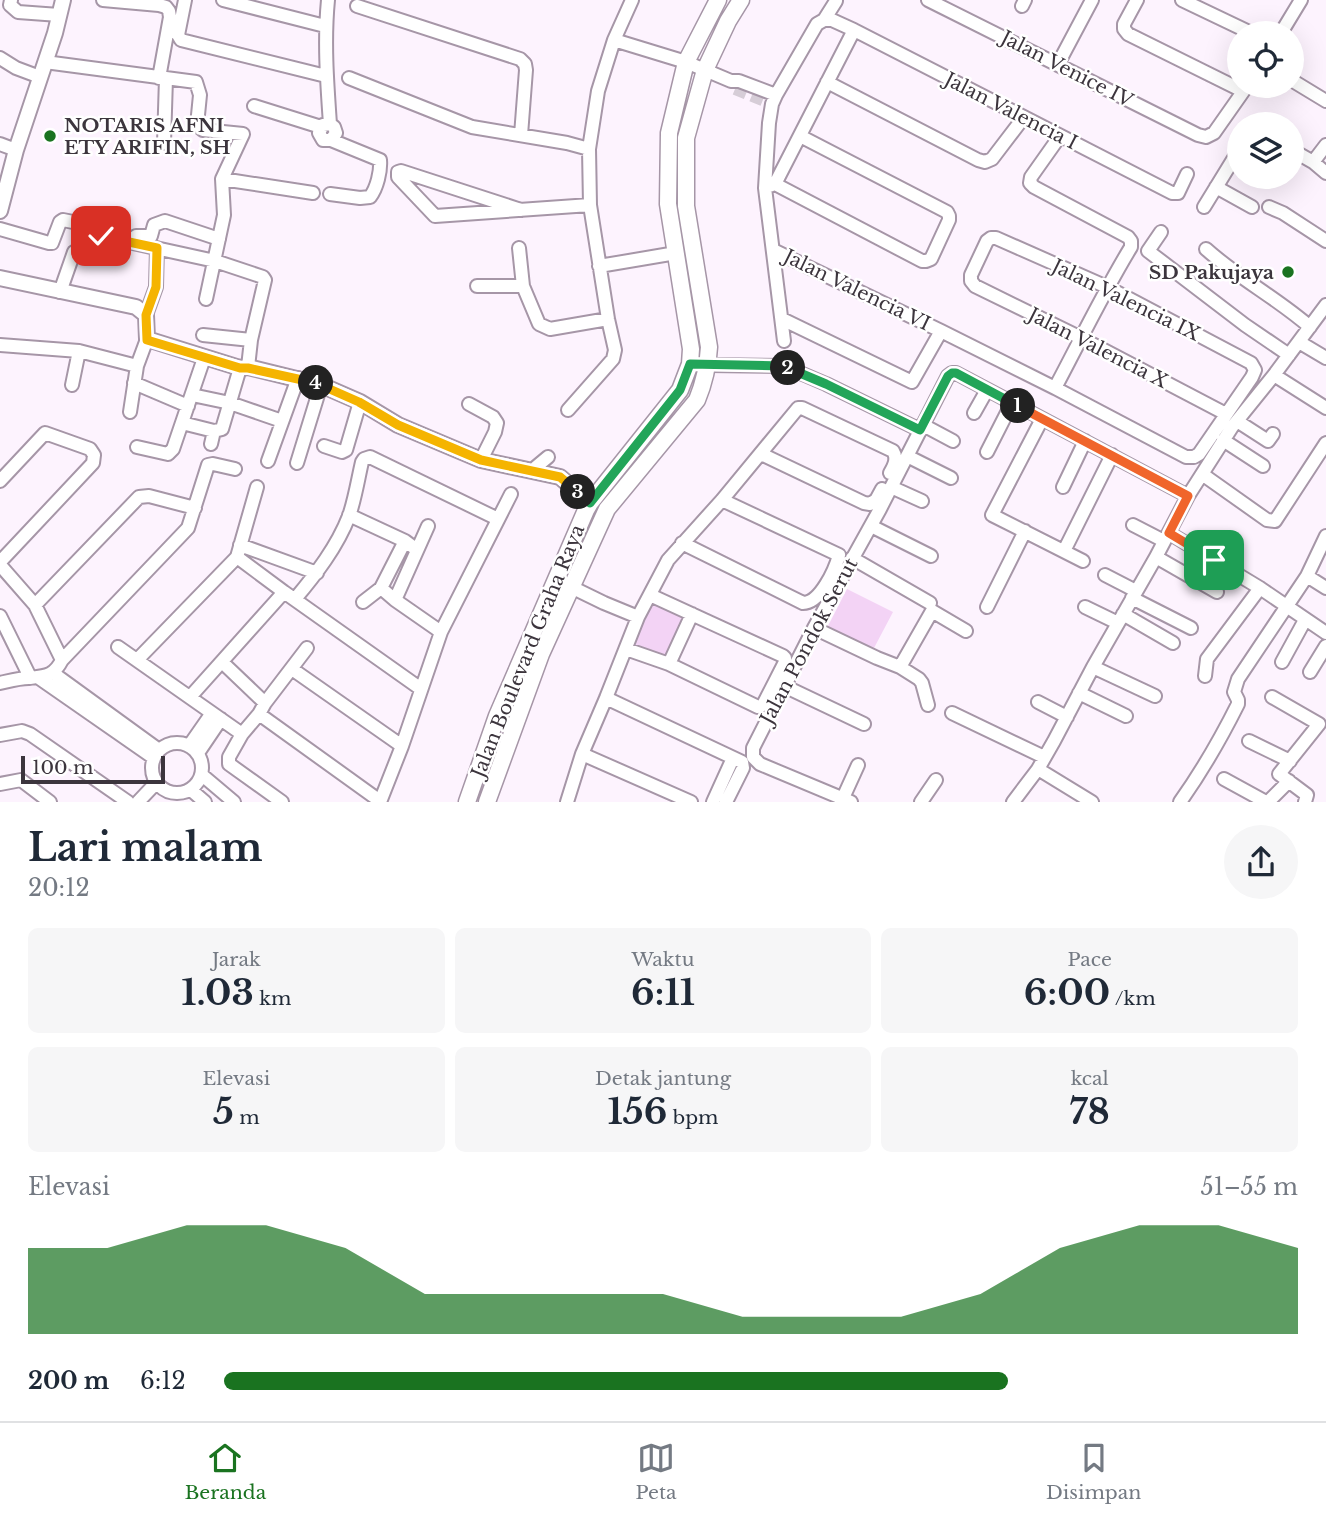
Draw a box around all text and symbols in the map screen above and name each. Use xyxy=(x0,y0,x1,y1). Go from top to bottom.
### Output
map controls xyxy=(1227,21,1304,189)
button: locate xyxy=(1227,21,1304,98)
street label: Jalan Venice IV xyxy=(995,24,1138,113)
street label: Jalan Valencia I xyxy=(938,66,1081,154)
button: layers xyxy=(1227,112,1304,189)
place label: NOTARIS AFNI ETY ARIFIN, SH xyxy=(64,114,231,159)
marker: NOTARIS AFNI ETY ARIFIN, SH xyxy=(42,128,58,144)
pin xyxy=(71,206,131,266)
icon: check xyxy=(82,217,120,255)
street label: Jalan Valencia VI xyxy=(777,243,934,335)
street label: Jalan Valencia IX xyxy=(1046,253,1204,346)
place label: SD Pakujaya xyxy=(1149,261,1274,284)
marker: SD Pakujaya xyxy=(1280,264,1296,280)
street label: Jalan Valencia X xyxy=(1022,302,1172,393)
pin: 2 xyxy=(770,350,806,386)
text: 2 xyxy=(781,356,794,379)
pin: 4 xyxy=(298,366,334,400)
text: 4 xyxy=(309,371,322,394)
pin: 1 xyxy=(1000,388,1036,424)
text: 1 xyxy=(1013,394,1022,417)
pin: 3 xyxy=(560,475,596,510)
text: 3 xyxy=(571,480,584,503)
street label: Jalan Boulevard Graha Raya xyxy=(465,521,590,784)
pin xyxy=(1184,530,1244,590)
icon: arrive xyxy=(1195,541,1233,579)
street label: Jalan Pondok Serut xyxy=(754,553,863,731)
scale bar xyxy=(21,752,164,784)
text: 100 m xyxy=(32,756,93,779)
text: Lari malam xyxy=(28,824,262,871)
button: share xyxy=(1224,825,1298,899)
text: 20:12 xyxy=(28,874,90,902)
text: Jarak xyxy=(212,948,261,971)
text: Waktu xyxy=(632,948,694,971)
text: Pace xyxy=(1067,948,1112,971)
text: 1.03 xyxy=(181,971,254,1014)
text: 6:11 xyxy=(631,971,695,1014)
text: 6:00 xyxy=(1024,971,1110,1014)
text: km xyxy=(254,987,291,1010)
text: /km xyxy=(1110,987,1156,1010)
text: Elevasi xyxy=(203,1067,270,1090)
text: Detak jantung xyxy=(595,1067,731,1090)
text: kcal xyxy=(1071,1067,1109,1090)
text: 5 xyxy=(213,1090,234,1133)
text: 156 xyxy=(608,1090,667,1133)
text: 78 xyxy=(1070,1090,1110,1133)
text: m xyxy=(234,1106,260,1129)
text: bpm xyxy=(667,1106,718,1129)
text: Elevasi xyxy=(28,1173,110,1201)
text: 51–55 m xyxy=(1201,1173,1298,1201)
text: 200 m xyxy=(28,1367,109,1395)
text: 6:12 xyxy=(140,1367,186,1395)
tab: Beranda xyxy=(185,1439,266,1504)
tab: Peta xyxy=(636,1439,677,1504)
tab: Disimpan xyxy=(1046,1439,1141,1504)

